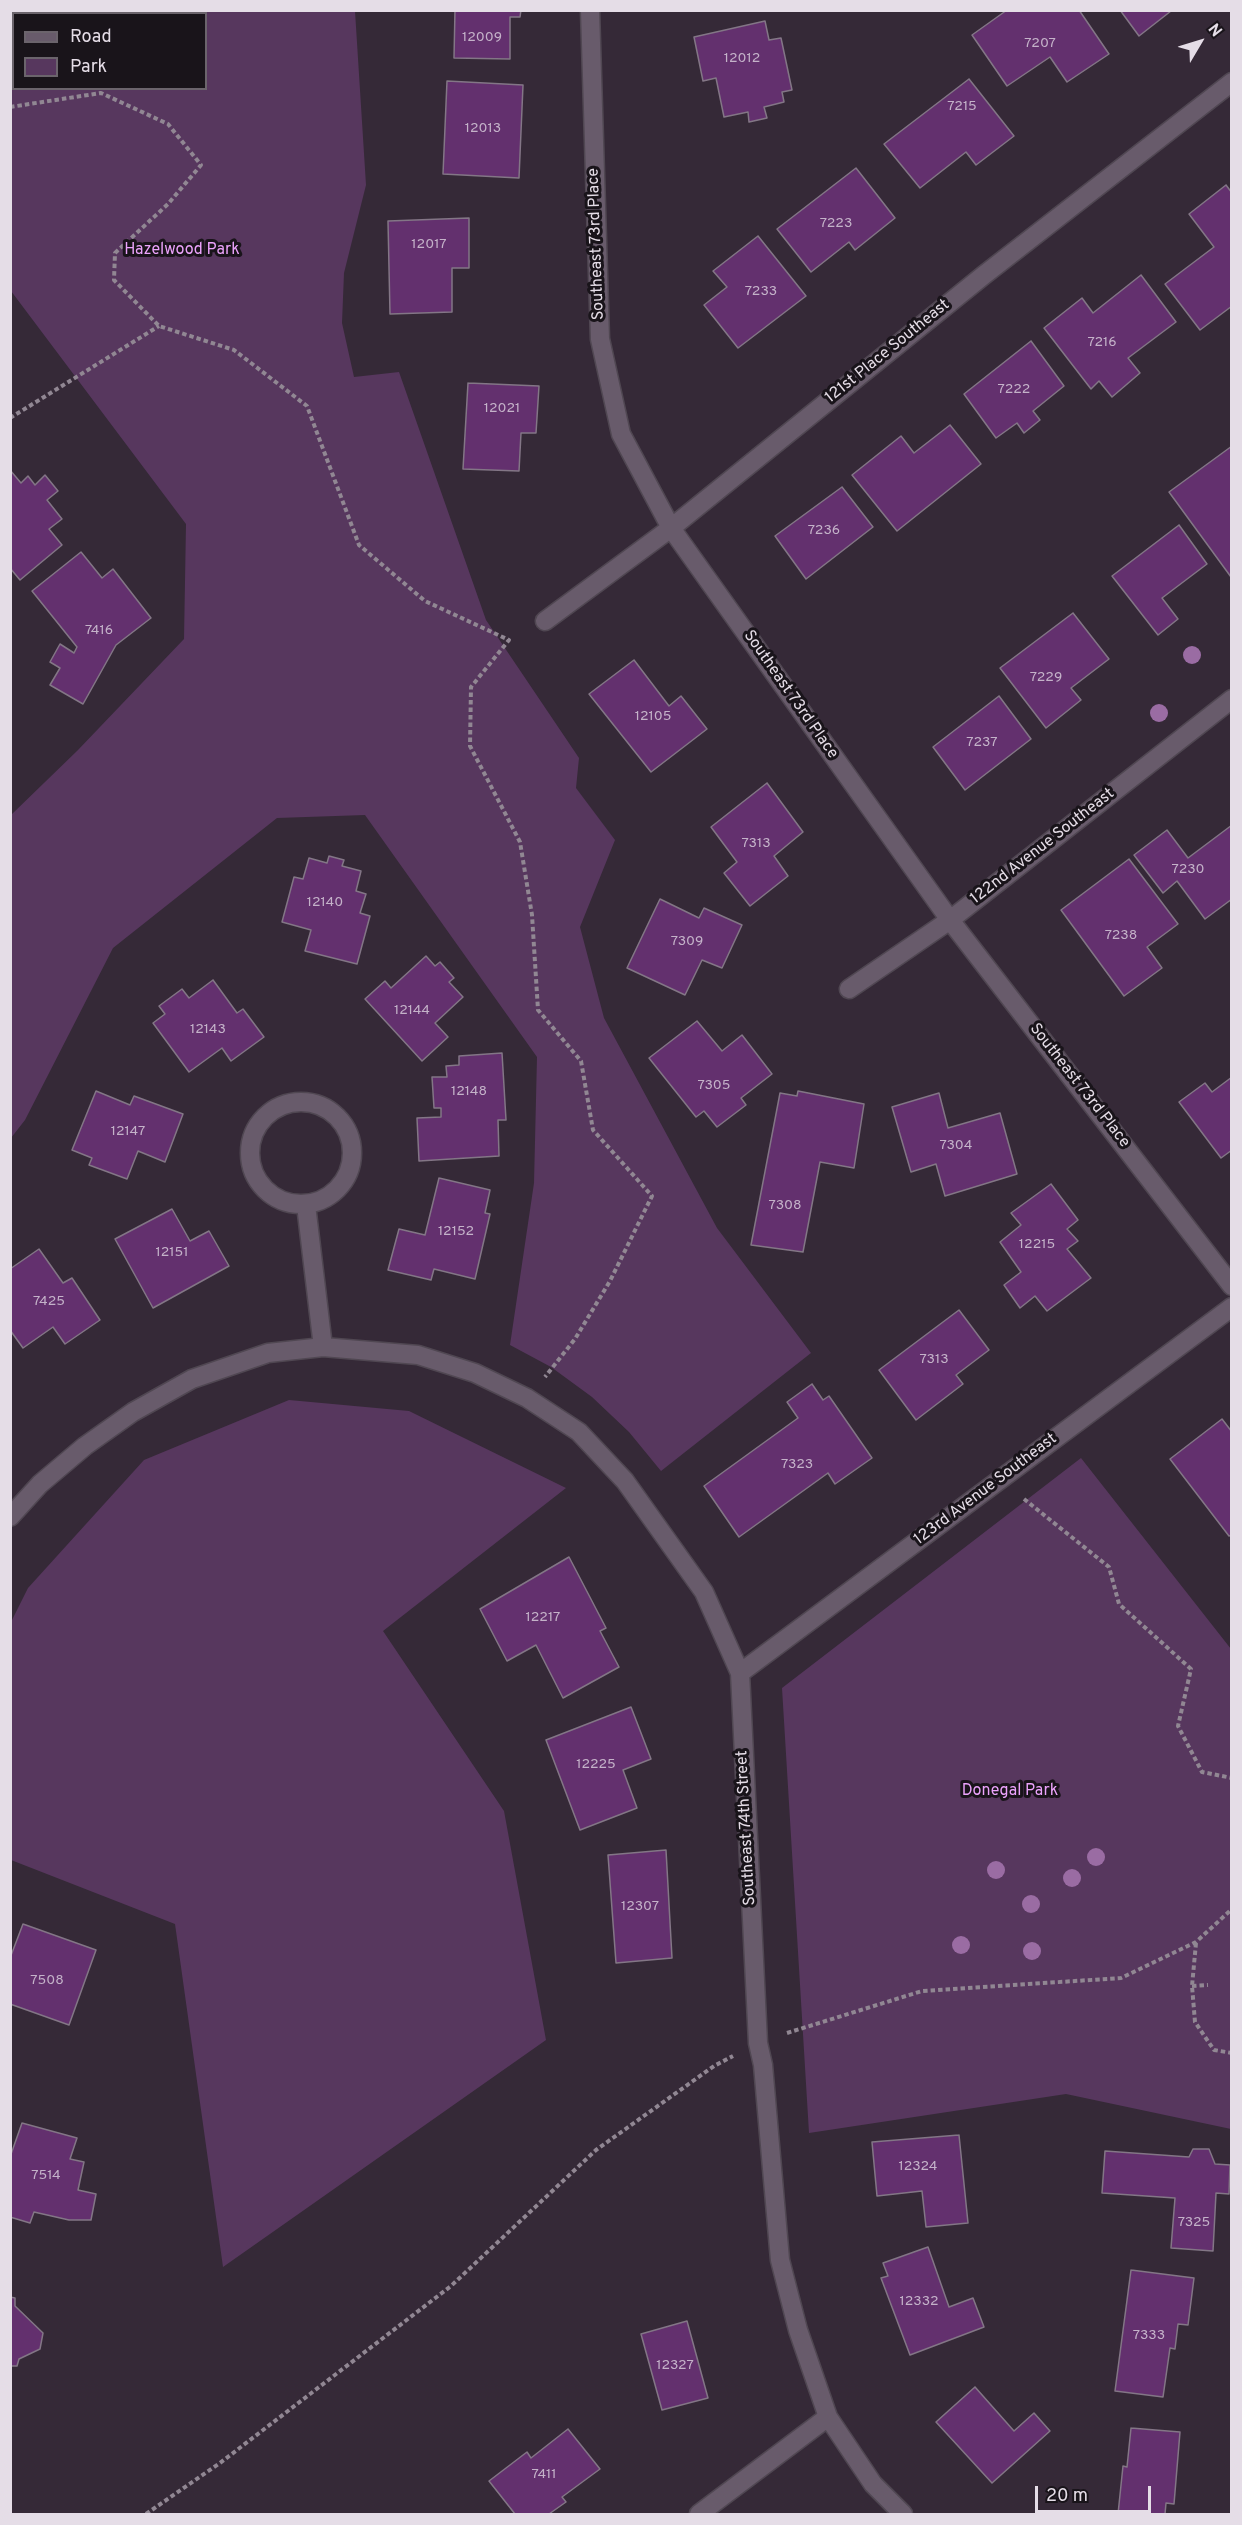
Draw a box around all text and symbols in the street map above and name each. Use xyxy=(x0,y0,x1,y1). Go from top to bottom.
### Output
legend xyxy=(12,12,207,90)
north arrow xyxy=(1170,12,1230,72)
text: N xyxy=(1203,20,1226,42)
text: Road xyxy=(70,26,112,49)
house number: 12009 xyxy=(462,30,502,46)
house number: 7207 xyxy=(1024,36,1056,52)
house number: 12012 xyxy=(724,51,760,67)
text: Park xyxy=(70,56,107,79)
house number: 7215 xyxy=(947,99,977,115)
house number: 12013 xyxy=(465,121,501,137)
street label: Southeast 73rd Place xyxy=(585,168,609,320)
house number: 7223 xyxy=(820,216,852,232)
house number: 12017 xyxy=(411,237,447,253)
park label: Hazelwood Park xyxy=(124,241,240,261)
house number: 7233 xyxy=(745,284,777,300)
street label: 121st Place Southeast xyxy=(822,296,954,408)
house number: 7216 xyxy=(1087,335,1117,351)
house number: 7222 xyxy=(998,382,1030,398)
house number: 12021 xyxy=(484,401,520,417)
house number: 7236 xyxy=(808,523,840,539)
house number: 7416 xyxy=(85,623,113,639)
street label: Southeast 73rd Place xyxy=(738,627,842,763)
house number: 7229 xyxy=(1030,670,1062,686)
house number: 12105 xyxy=(635,709,671,725)
house number: 7237 xyxy=(966,735,998,751)
street label: 122nd Avenue Southeast xyxy=(967,785,1119,909)
house number: 7313 xyxy=(741,836,771,852)
house number: 7230 xyxy=(1172,862,1204,878)
house number: 12140 xyxy=(307,895,343,911)
house number: 7238 xyxy=(1105,928,1137,944)
house number: 7309 xyxy=(671,934,703,950)
house number: 12144 xyxy=(394,1003,430,1019)
street label: Southeast 73rd Place xyxy=(1025,1020,1133,1152)
house number: 12143 xyxy=(190,1022,226,1038)
house number: 7305 xyxy=(697,1078,731,1094)
house number: 12148 xyxy=(451,1084,487,1100)
house number: 12147 xyxy=(111,1124,145,1140)
house number: 7304 xyxy=(939,1138,973,1154)
house number: 7308 xyxy=(769,1198,801,1214)
house number: 12152 xyxy=(438,1224,474,1240)
house number: 12215 xyxy=(1019,1237,1055,1253)
house number: 12151 xyxy=(156,1245,188,1261)
house number: 7425 xyxy=(33,1294,65,1310)
house number: 7313 xyxy=(919,1352,949,1368)
street label: 123rd Avenue Southeast xyxy=(911,1430,1061,1550)
house number: 7323 xyxy=(781,1457,813,1473)
house number: 12217 xyxy=(526,1610,560,1626)
street label: Southeast 74th Street xyxy=(733,1750,761,1906)
house number: 12225 xyxy=(576,1757,616,1773)
park label: Donegal Park xyxy=(962,1782,1058,1802)
house number: 12307 xyxy=(621,1899,659,1915)
house number: 7508 xyxy=(30,1973,64,1989)
house number: 12324 xyxy=(898,2159,938,2175)
house number: 7514 xyxy=(31,2168,61,2184)
house number: 7325 xyxy=(1178,2215,1210,2231)
house number: 12332 xyxy=(900,2294,938,2310)
house number: 7333 xyxy=(1133,2328,1165,2344)
house number: 12327 xyxy=(656,2358,694,2374)
house number: 7411 xyxy=(531,2467,557,2483)
scale bar xyxy=(1038,2474,1154,2512)
text: 20 m xyxy=(1046,2485,1088,2508)

